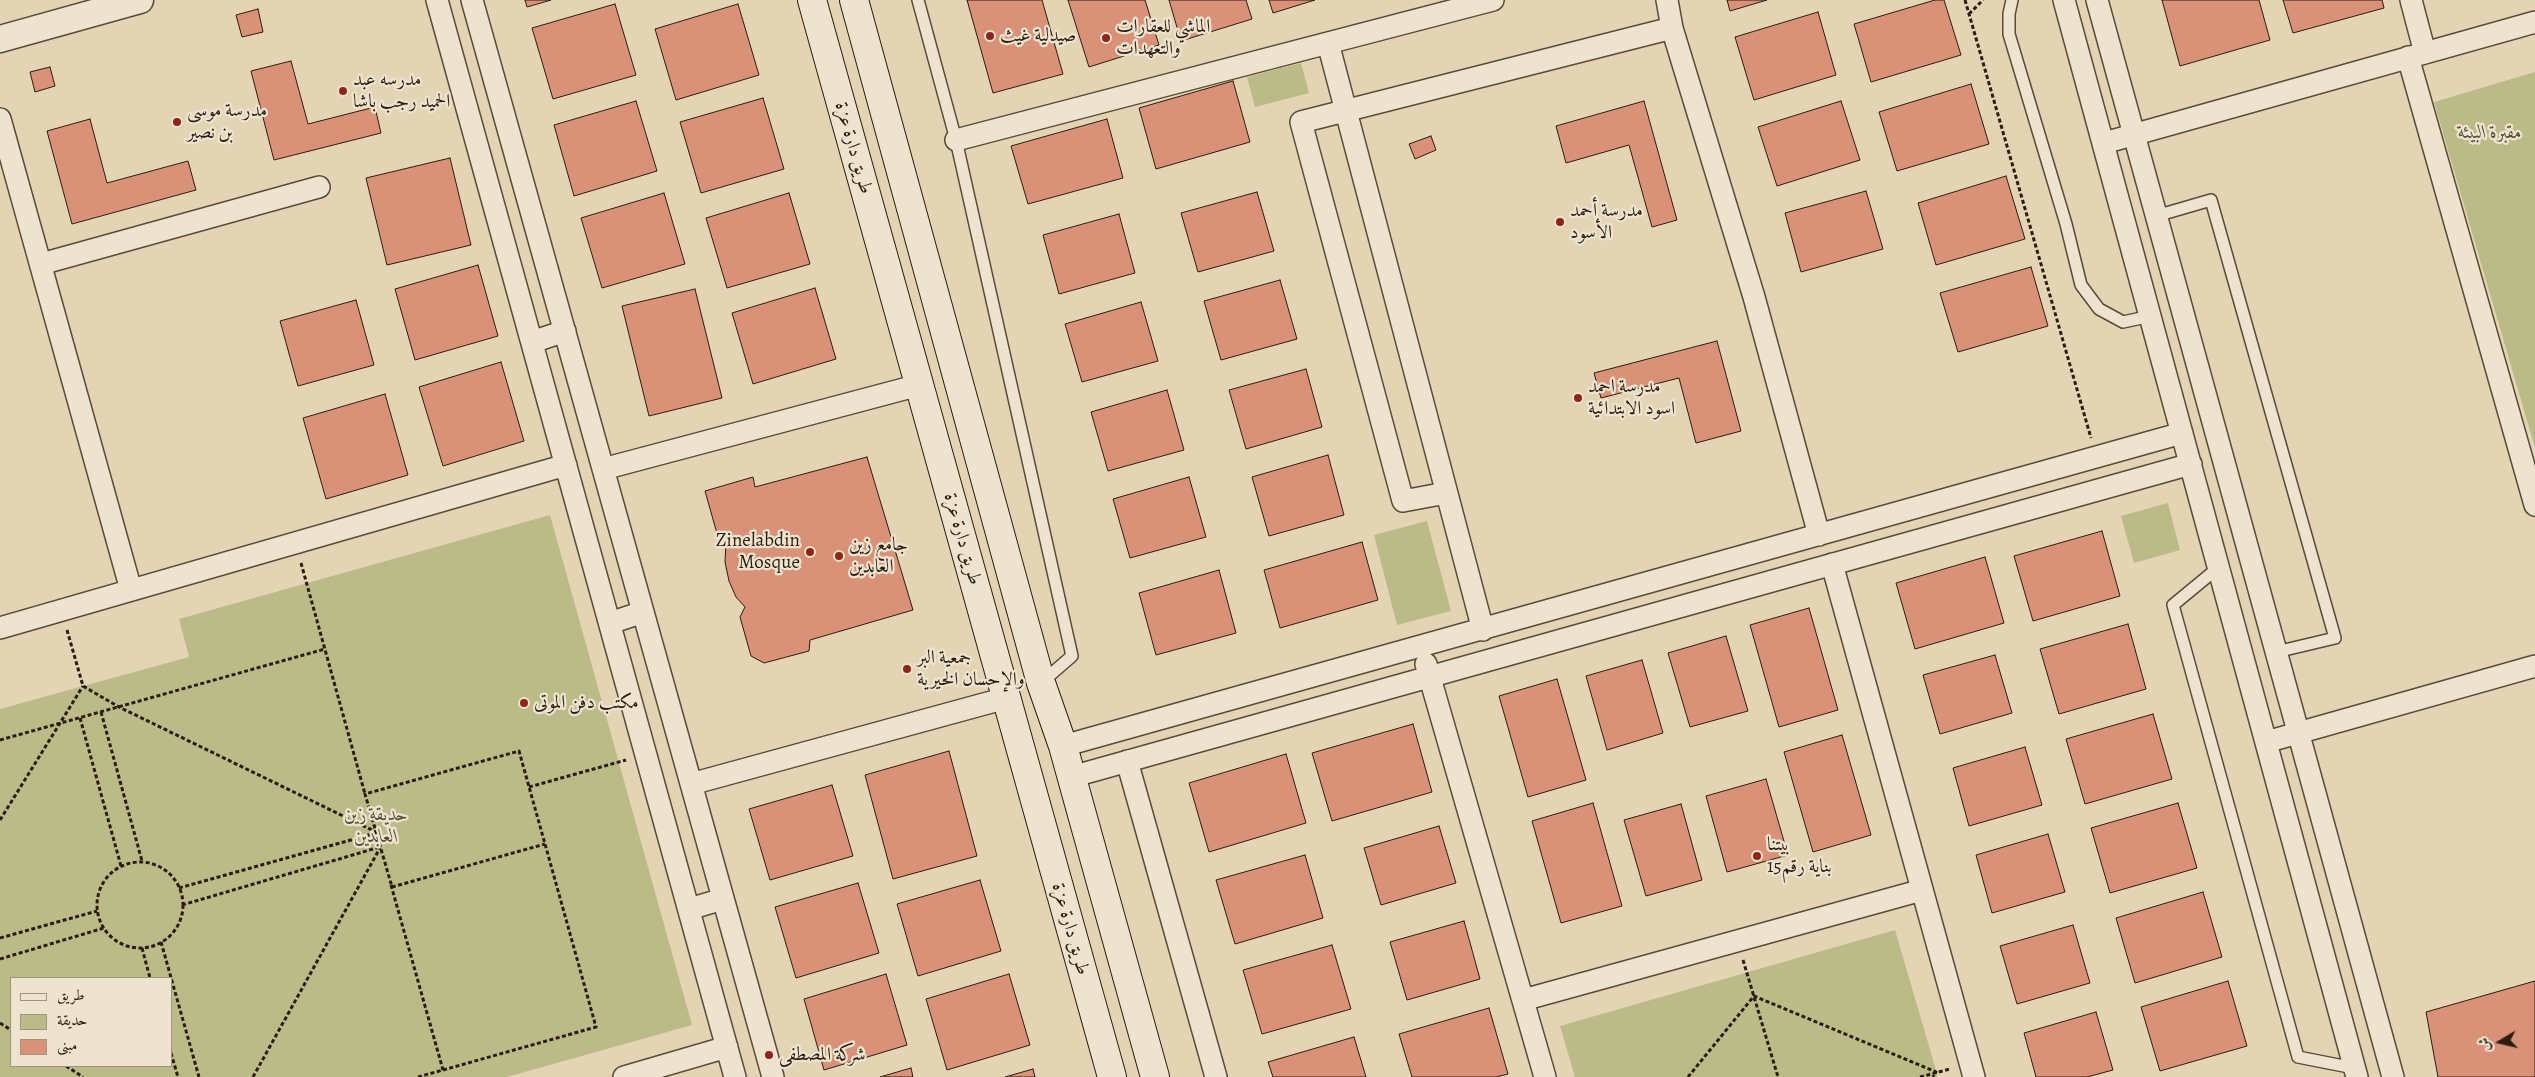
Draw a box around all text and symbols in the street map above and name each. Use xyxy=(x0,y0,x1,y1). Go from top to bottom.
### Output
place label: الماشي للعقارات والتعهدات xyxy=(1116,16,1210,60)
place label: صيدلية غيث xyxy=(1000,25,1076,47)
marker: صيدلية غيث xyxy=(984,30,996,42)
marker: الماشي للعقارات والتعهدات xyxy=(1100,32,1112,44)
place label: مدرسه عبد الحميد رجب باشا xyxy=(353,69,450,113)
marker: مدرسه عبد الحميد رجب باشا xyxy=(337,85,349,97)
street label: طريق دارة عزة xyxy=(829,99,877,197)
place label: مدرسة موسى بن نصير xyxy=(187,100,267,144)
marker: مدرسة موسى بن نصير xyxy=(171,116,183,128)
park label: مقبرة البيئة xyxy=(2458,122,2522,144)
place label: مدرسة أحمد الأسود xyxy=(1570,200,1643,244)
marker: مدرسة أحمد الأسود xyxy=(1554,216,1566,228)
place label: مدرسة احمد اسود الابتدائية xyxy=(1588,376,1675,420)
marker: مدرسة احمد اسود الابتدائية xyxy=(1572,392,1584,404)
street label: طريق دارة عزة xyxy=(938,490,986,588)
place label: Zinelabdin Mosque xyxy=(716,530,800,574)
place label: جامع زين العابدين xyxy=(849,534,908,578)
marker: Zinelabdin Mosque xyxy=(804,546,816,558)
marker: جامع زين العابدين xyxy=(833,550,845,562)
place label: جمعية البر والإحسان الخيرية xyxy=(917,647,1025,691)
marker: جمعية البر والإحسان الخيرية xyxy=(901,663,913,675)
place label: مكتب دفن الموتى xyxy=(534,692,639,714)
marker: مكتب دفن الموتى xyxy=(518,697,530,709)
park label: حديقة زين العابدين xyxy=(344,804,408,848)
place label: بيتنا بناية رقم15 xyxy=(1767,834,1832,878)
marker: بيتنا بناية رقم15 xyxy=(1751,850,1763,862)
street label: طريق دارة عزة xyxy=(1046,880,1094,978)
legend xyxy=(10,977,172,1067)
text: طريق xyxy=(57,985,84,1005)
text: حديقة xyxy=(57,1010,87,1030)
north arrow xyxy=(2475,1017,2525,1067)
text: مبنى xyxy=(57,1035,77,1055)
text: ش xyxy=(2474,1036,2495,1053)
place label: شركة المصطفى xyxy=(779,1044,866,1066)
marker: شركة المصطفى xyxy=(763,1049,775,1061)

